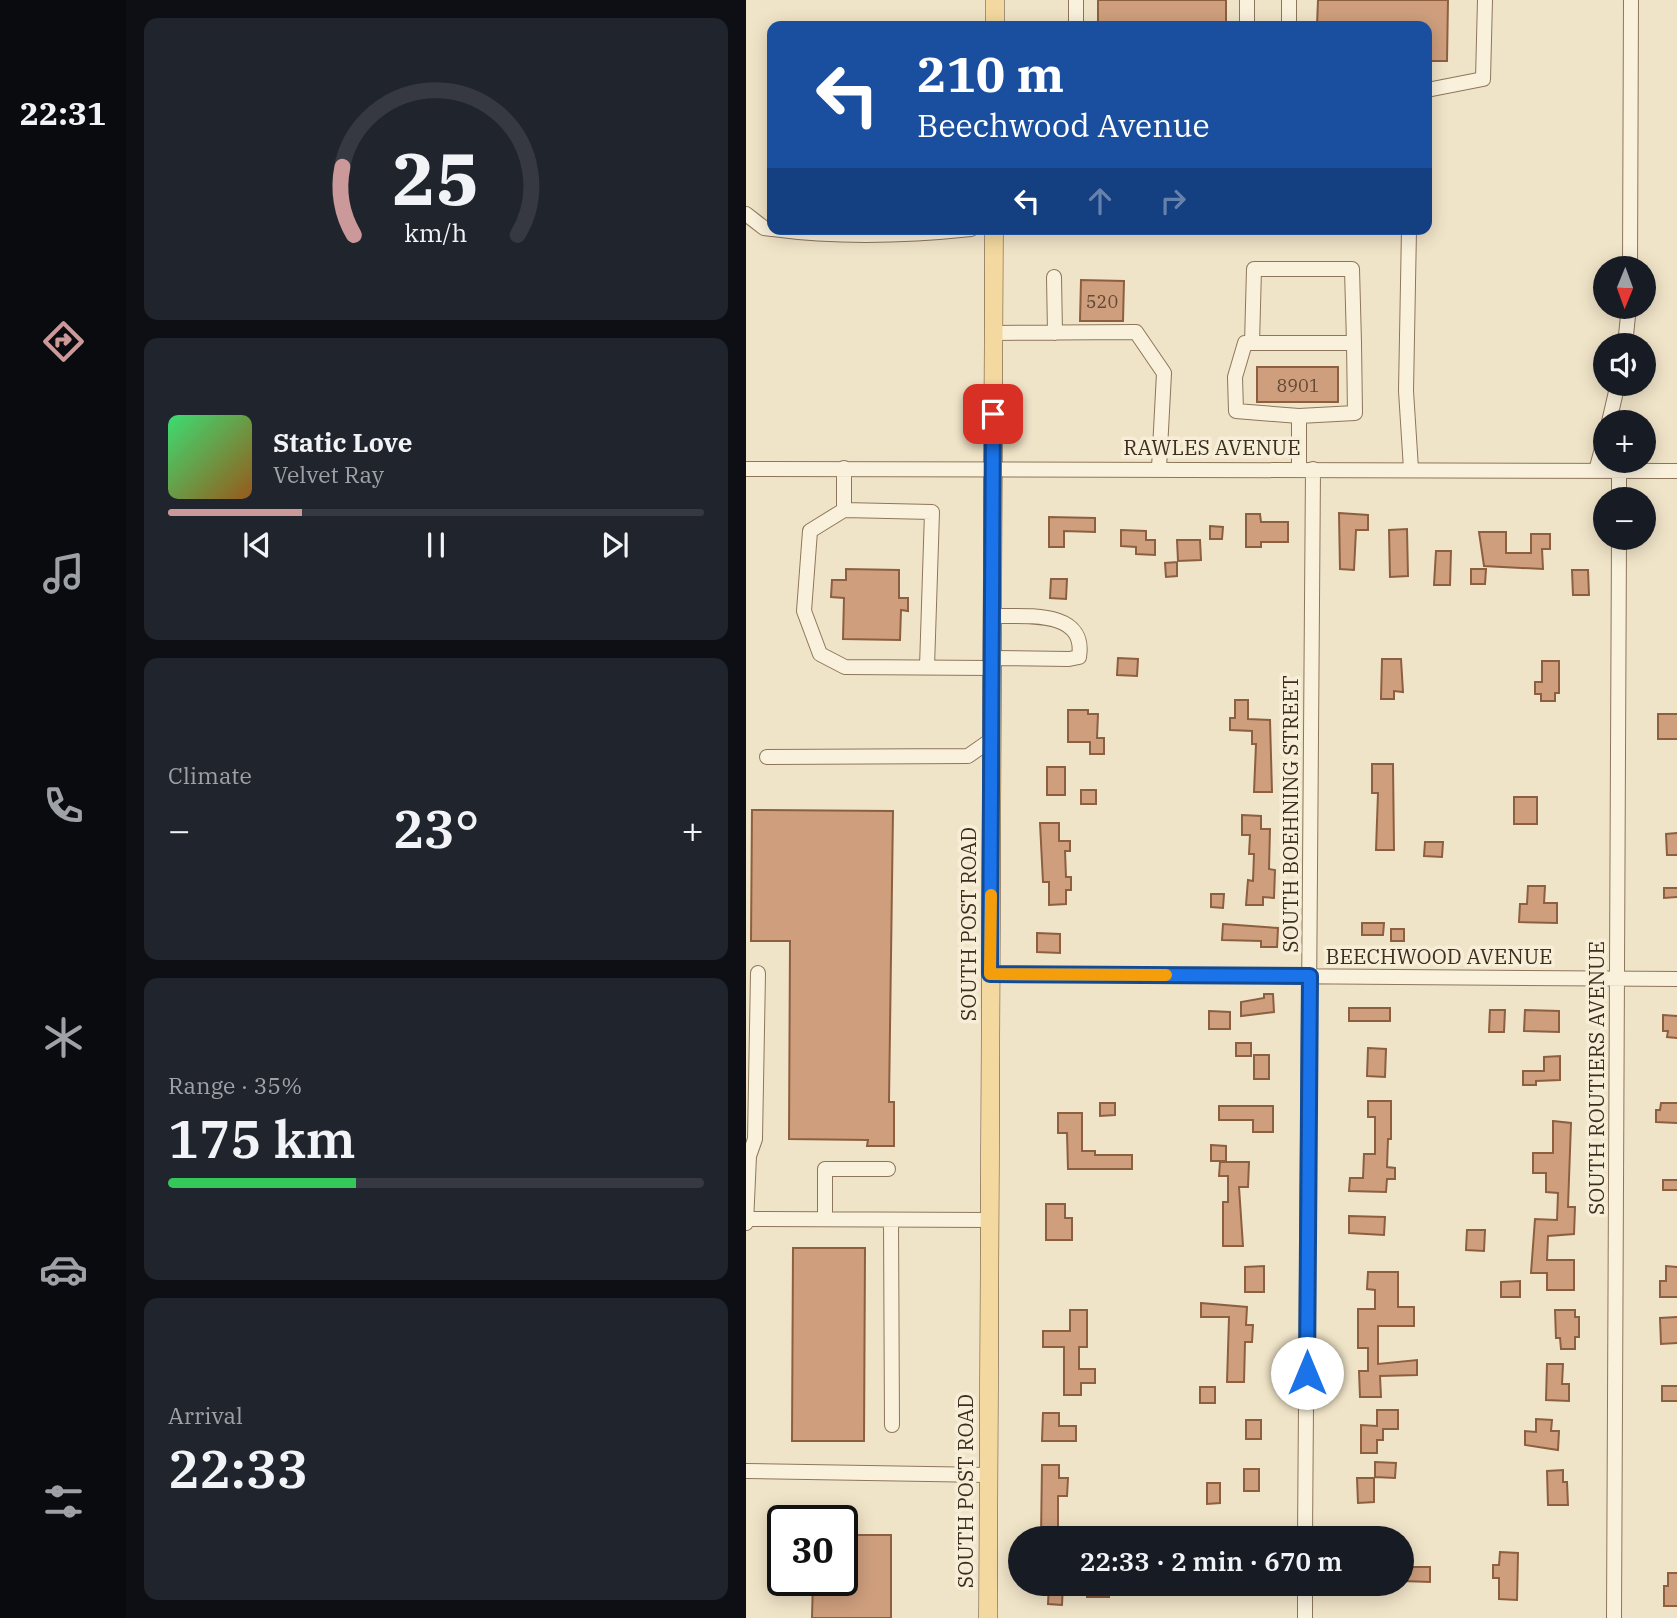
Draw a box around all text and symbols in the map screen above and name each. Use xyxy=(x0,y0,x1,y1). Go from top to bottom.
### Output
text: 210 m xyxy=(917,42,1064,105)
icon: left xyxy=(802,49,893,140)
text: 22:31 xyxy=(20,92,106,134)
text: Beechwood Avenue xyxy=(917,104,1210,146)
text: 25 xyxy=(392,130,480,225)
icon: left xyxy=(1008,182,1046,220)
icon: ahead xyxy=(1081,182,1119,220)
icon: right xyxy=(1154,182,1192,220)
text: km/h xyxy=(404,216,468,249)
north arrow xyxy=(1593,256,1656,318)
map controls xyxy=(1593,256,1656,550)
house number: 520 xyxy=(1086,290,1118,313)
icon: directions xyxy=(39,317,88,366)
button: sound xyxy=(1593,333,1656,396)
house number: 8901 xyxy=(1276,374,1320,397)
pin xyxy=(963,384,1023,444)
icon: arrive xyxy=(974,395,1012,433)
button: + xyxy=(1593,410,1656,473)
text: Static Love xyxy=(273,425,412,459)
street label: RAWLES AVENUE xyxy=(1123,433,1301,461)
text: Velvet Ray xyxy=(273,459,384,489)
button: − xyxy=(1593,487,1656,550)
icon: previous xyxy=(238,526,276,564)
icon: pause xyxy=(417,526,455,564)
icon: next xyxy=(596,526,634,564)
icon: music xyxy=(39,549,88,598)
street label: SOUTH BOEHNING STREET xyxy=(1276,675,1304,953)
text: Climate xyxy=(168,760,252,790)
icon: phone xyxy=(39,781,88,830)
text: 23° xyxy=(393,795,479,862)
text: − xyxy=(168,805,191,854)
text: + xyxy=(681,805,704,854)
street label: SOUTH POST ROAD xyxy=(954,827,982,1021)
street label: SOUTH ROUTIERS AVENUE xyxy=(1582,941,1610,1215)
street label: BEECHWOOD AVENUE xyxy=(1325,942,1553,970)
icon: climate xyxy=(39,1013,88,1062)
text: Range · 35% xyxy=(168,1070,302,1100)
text: 175 km xyxy=(168,1105,356,1172)
icon: car xyxy=(39,1245,88,1294)
position arrow xyxy=(1270,1336,1344,1410)
street label: SOUTH POST ROAD xyxy=(951,1394,979,1588)
text: Arrival xyxy=(168,1400,243,1430)
text: 22:33 xyxy=(168,1435,308,1502)
icon: filters xyxy=(39,1477,88,1526)
speed limit sign: 30 xyxy=(767,1505,858,1596)
text: 22:33 · 2 min · 670 m xyxy=(1080,1544,1342,1578)

